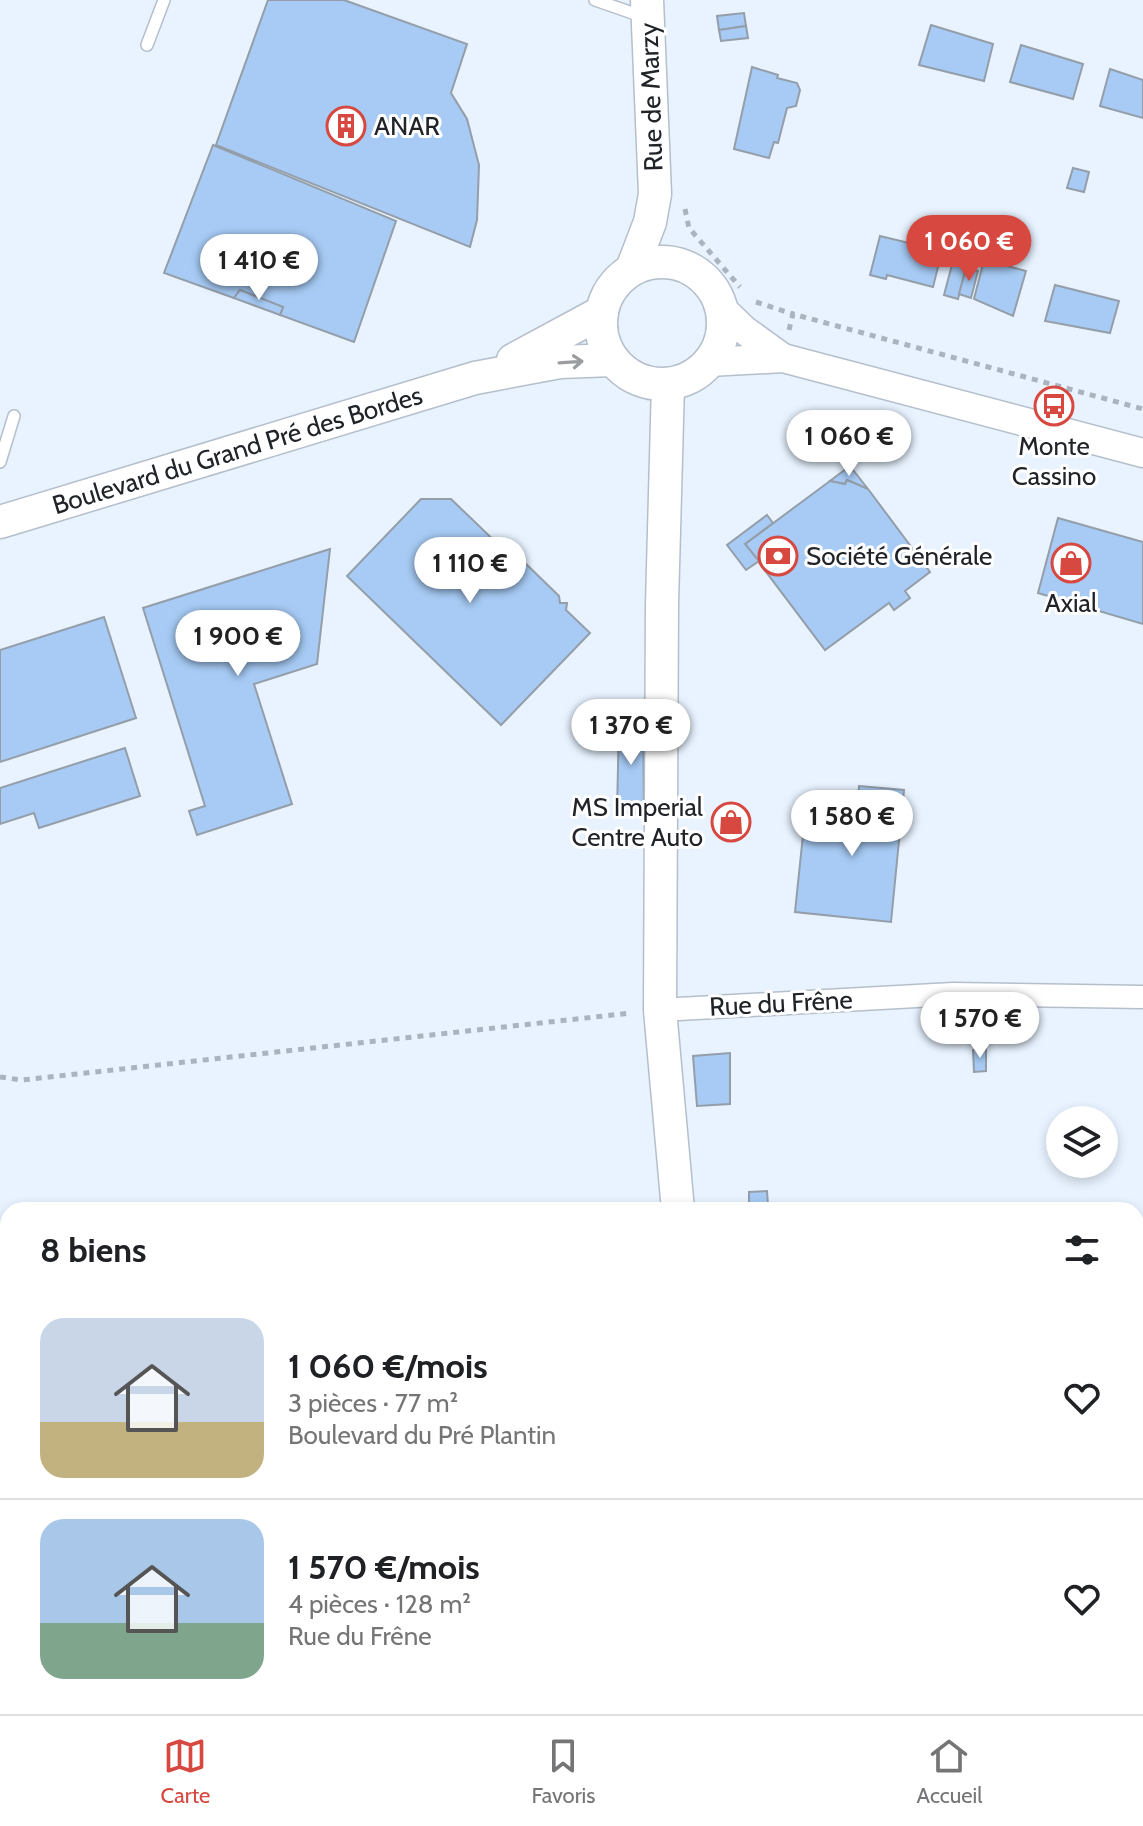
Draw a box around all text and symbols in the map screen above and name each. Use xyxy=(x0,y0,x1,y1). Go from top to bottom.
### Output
street label: Rue de Marzy xyxy=(632,22,670,172)
building icon: ANAR xyxy=(325,105,367,147)
place label: ANAR xyxy=(374,110,440,142)
pin: 1 060 € xyxy=(895,215,1043,283)
text: 1 060 € xyxy=(924,225,1014,257)
pin: 1 410 € xyxy=(185,234,333,302)
text: 1 410 € xyxy=(218,244,300,276)
one-way arrow xyxy=(557,354,584,369)
street label: Boulevard du Grand Pré des Bordes xyxy=(48,379,426,521)
bus stop icon: Monte Cassino xyxy=(1033,385,1075,427)
pin: 1 060 € xyxy=(775,410,923,478)
text: 1 060 € xyxy=(804,420,894,452)
place label: Monte Cassino xyxy=(1012,430,1096,492)
bank icon: Société Générale xyxy=(757,535,799,577)
pin: 1 110 € xyxy=(396,537,544,605)
place label: Société Générale xyxy=(806,540,992,572)
shop icon: Axial xyxy=(1050,542,1092,584)
text: 1 110 € xyxy=(432,547,508,579)
place label: Axial xyxy=(1045,587,1097,619)
pin: 1 900 € xyxy=(164,610,312,678)
text: 1 900 € xyxy=(193,620,283,652)
pin: 1 370 € xyxy=(557,699,705,767)
text: 1 370 € xyxy=(589,709,673,741)
pin: 1 580 € xyxy=(778,790,926,858)
place label: MS Imperial Centre Auto xyxy=(572,791,703,853)
text: 1 580 € xyxy=(809,800,895,832)
shop icon: MS Imperial Centre Auto xyxy=(710,801,752,843)
street label: Rue du Frêne xyxy=(708,983,854,1023)
pin: 1 570 € xyxy=(906,992,1054,1060)
text: 1 570 € xyxy=(938,1002,1022,1034)
map controls xyxy=(1046,1106,1118,1178)
button: layers xyxy=(1046,1106,1118,1178)
icon: filters xyxy=(1060,1228,1104,1272)
text: 8 biens xyxy=(40,1229,146,1271)
text: 1 060 €/mois xyxy=(288,1345,488,1387)
icon: home xyxy=(104,1350,200,1446)
icon: heart xyxy=(1060,1376,1104,1420)
text: 3 pièces · 77 m² xyxy=(288,1387,458,1419)
text: Boulevard du Pré Plantin xyxy=(288,1419,556,1451)
text: 1 570 €/mois xyxy=(288,1546,480,1588)
icon: home xyxy=(104,1551,200,1647)
icon: heart xyxy=(1060,1577,1104,1621)
text: 4 pièces · 128 m² xyxy=(288,1588,471,1620)
text: Rue du Frêne xyxy=(288,1620,432,1652)
tab: Carte xyxy=(161,1734,210,1809)
tab: Favoris xyxy=(531,1734,595,1809)
tab: Accueil xyxy=(917,1734,982,1809)

